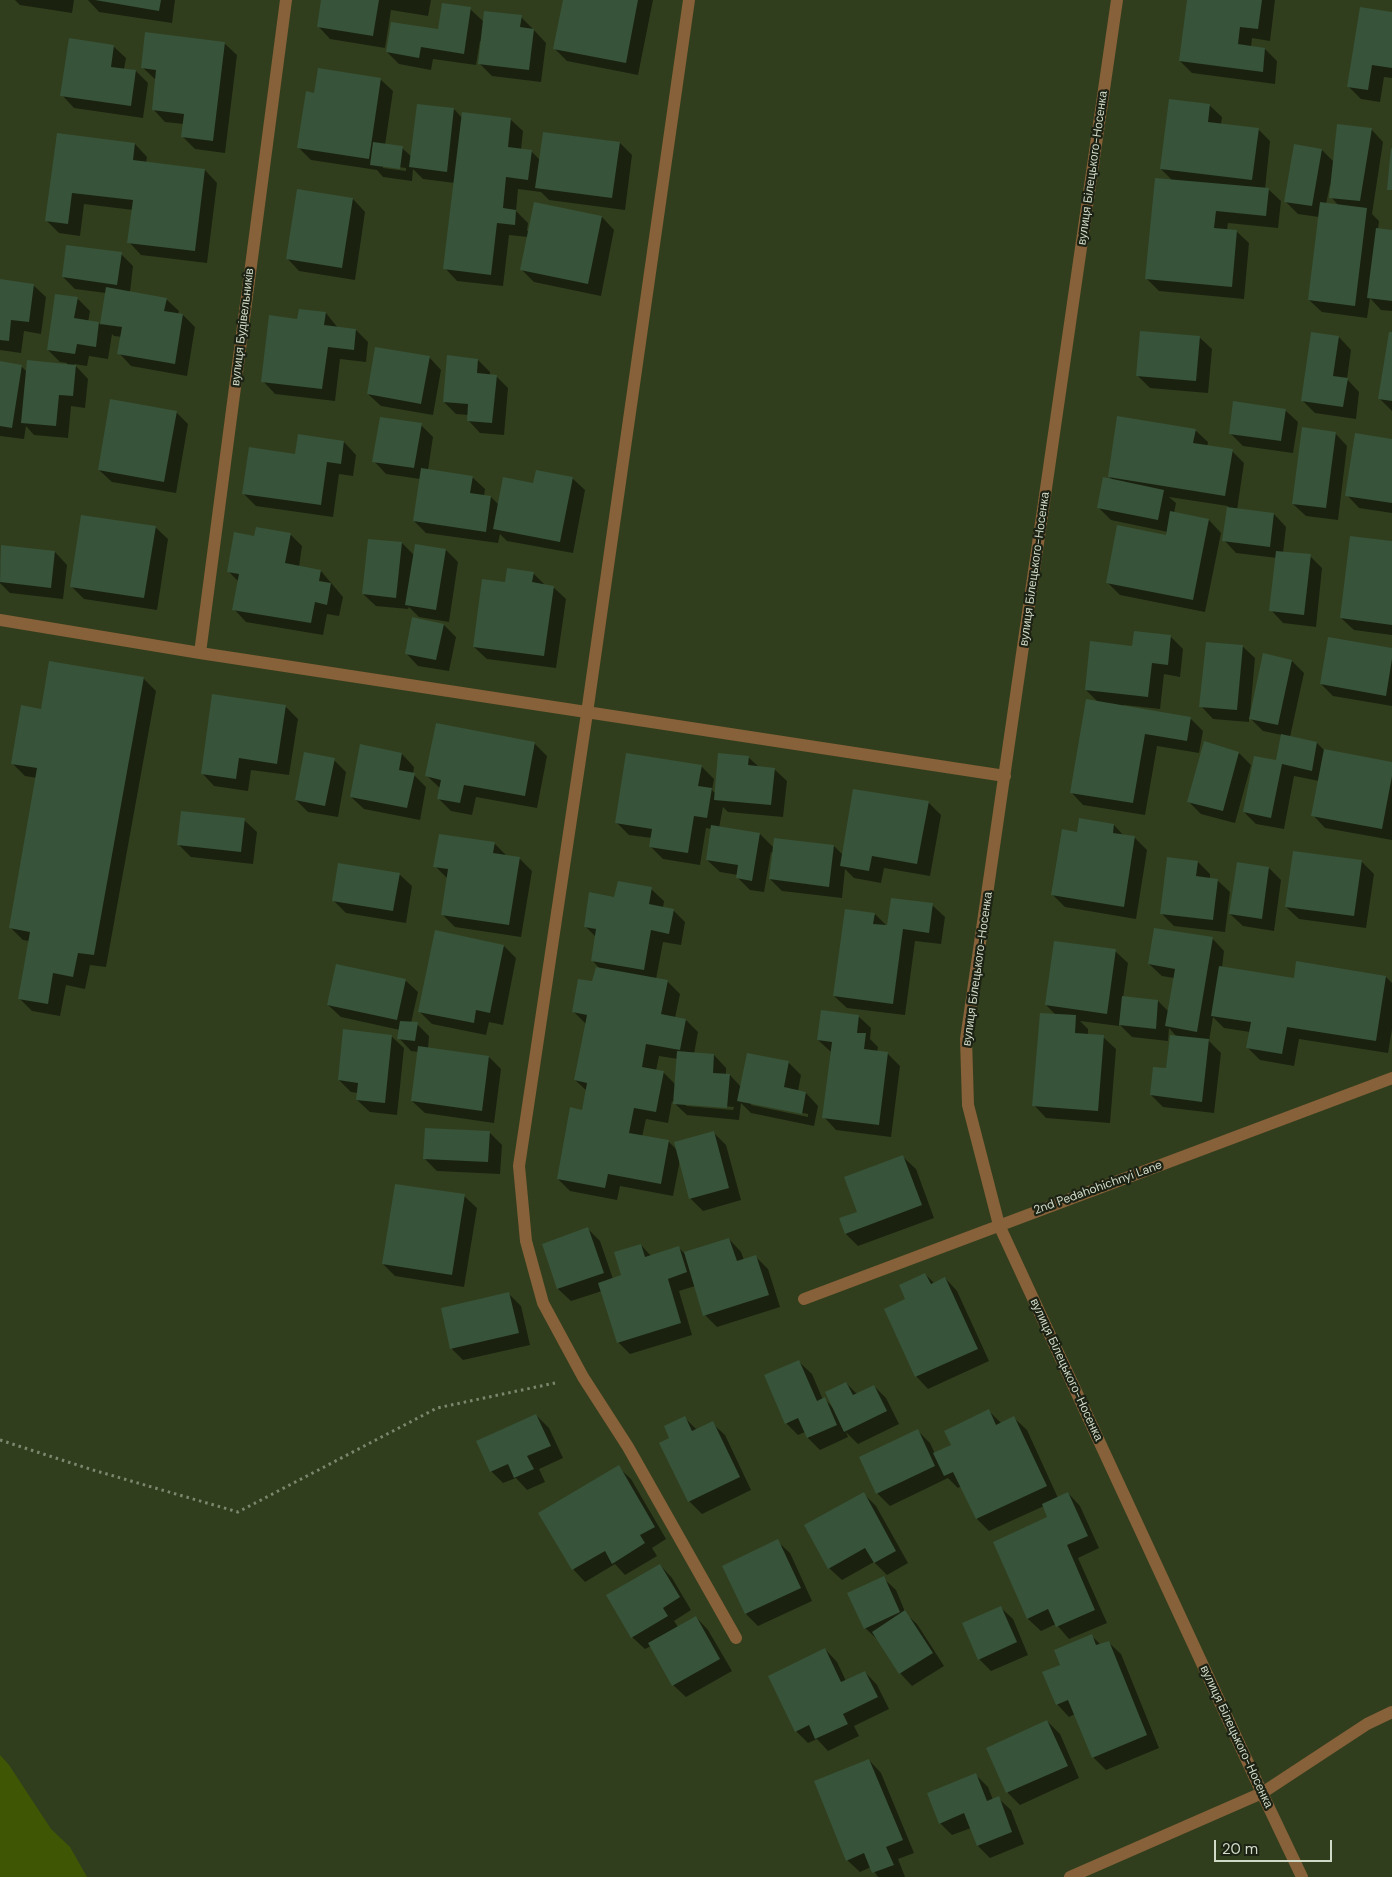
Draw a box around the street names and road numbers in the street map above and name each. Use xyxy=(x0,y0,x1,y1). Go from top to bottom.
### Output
street label: вулиця Білецького-Носенка xyxy=(1075,90,1111,246)
street label: вулиця Будівельників xyxy=(229,267,257,387)
street label: вулиця Білецького-Носенка xyxy=(1017,491,1053,647)
street label: вулиця Білецького-Носенка xyxy=(960,891,996,1047)
street label: 2nd Pedahohichnyi Lane xyxy=(1032,1158,1164,1218)
street label: вулиця Білецького-Носенка xyxy=(1027,1296,1105,1444)
street label: вулиця Білецького-Носенка xyxy=(1197,1663,1275,1811)

